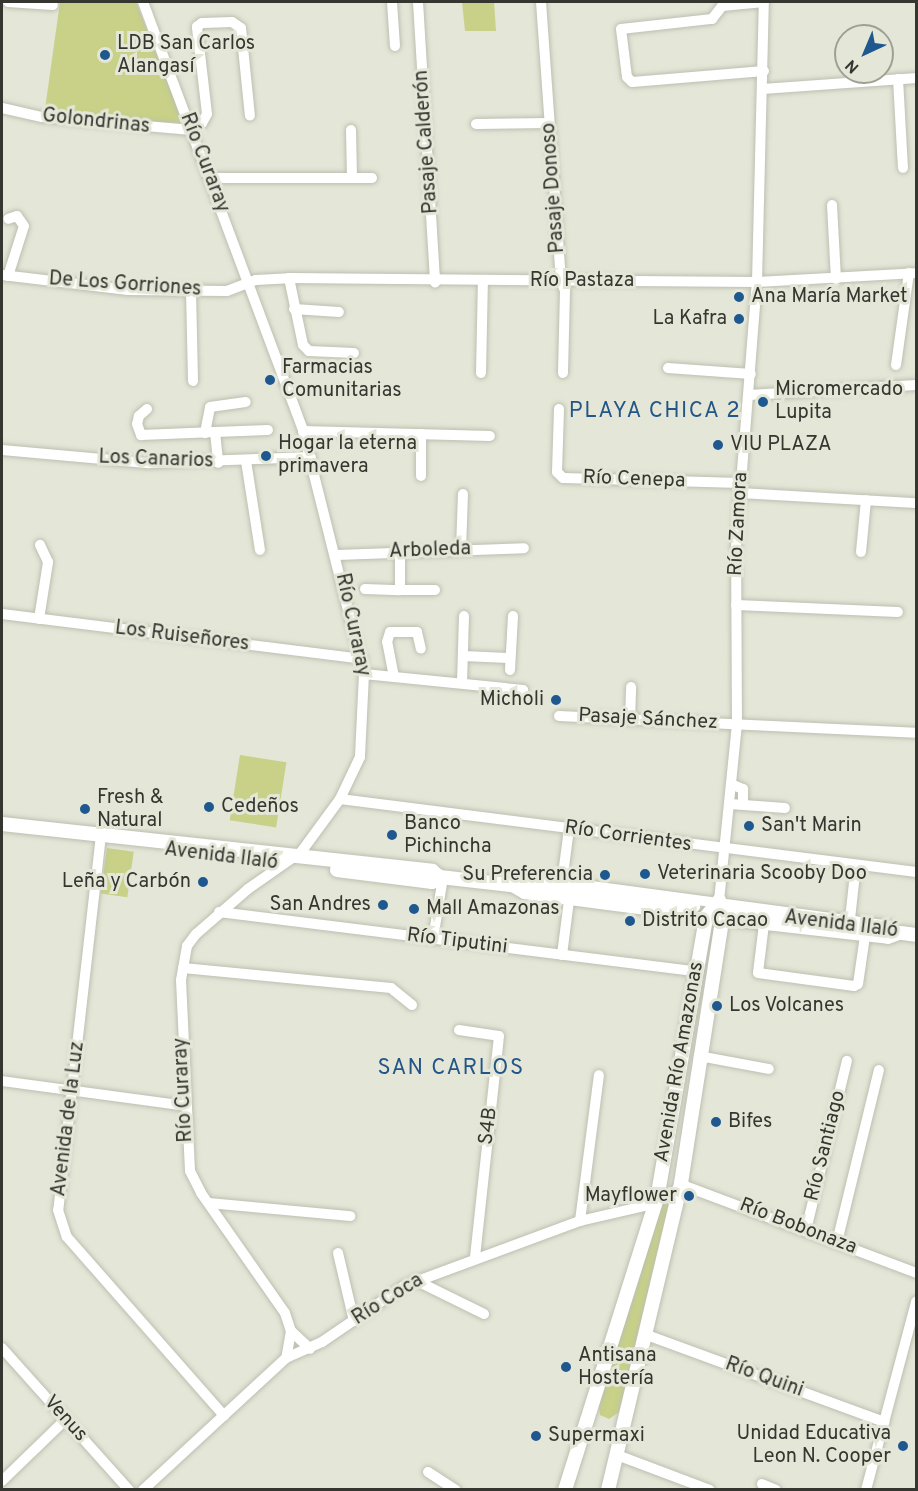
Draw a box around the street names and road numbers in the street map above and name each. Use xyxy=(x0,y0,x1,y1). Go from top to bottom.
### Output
street label: Pasaje Calderón xyxy=(410,69,444,215)
street label: Golondrinas xyxy=(41,104,151,140)
street label: Río Curaray xyxy=(174,110,234,216)
street label: Pasaje Donoso xyxy=(537,122,571,254)
street label: De Los Gorriones xyxy=(48,268,202,302)
street label: Río Pastaza xyxy=(530,269,634,293)
street label: Los Canarios xyxy=(98,446,214,474)
street label: Río Cenepa xyxy=(582,466,686,494)
street label: Río Zamora xyxy=(724,471,754,577)
street label: Arboleda xyxy=(389,538,471,564)
street label: Río Curaray xyxy=(329,571,375,679)
street label: Los Ruiseñores xyxy=(113,617,251,657)
street label: Pasaje Sánchez xyxy=(578,704,718,736)
street label: Río Corrientes xyxy=(563,816,693,858)
street label: Avenida Ilaló xyxy=(163,838,279,876)
street label: Avenida Ilaló xyxy=(783,906,899,944)
street label: Río Tiputini xyxy=(405,924,509,960)
street label: Avenida Río Amazonas xyxy=(650,959,710,1165)
street label: Río Curaray xyxy=(169,1037,199,1143)
street label: Avenida de la Luz xyxy=(48,1040,90,1198)
street label: Río Santiago xyxy=(801,1088,851,1204)
street label: S4B xyxy=(475,1106,503,1146)
street label: Río Bobonaza xyxy=(736,1194,860,1260)
street label: Río Coca xyxy=(348,1269,428,1331)
street label: Río Quini xyxy=(722,1353,806,1403)
street label: Venus xyxy=(38,1391,92,1447)

